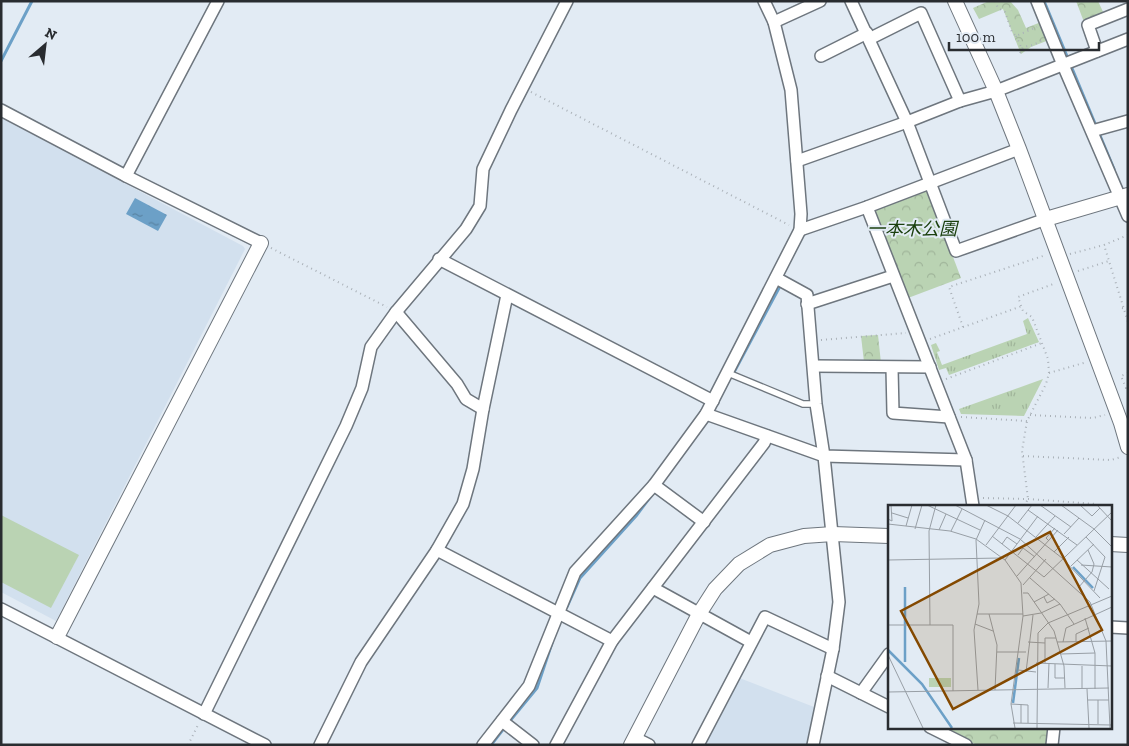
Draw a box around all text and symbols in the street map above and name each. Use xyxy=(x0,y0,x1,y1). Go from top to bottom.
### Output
north arrow xyxy=(20,20,70,70)
scale bar xyxy=(949,20,1099,52)
text: N xyxy=(42,24,60,44)
text: 100 m xyxy=(956,28,995,46)
park label: 一本木公園 xyxy=(867,218,960,240)
inset map xyxy=(888,505,1112,728)

